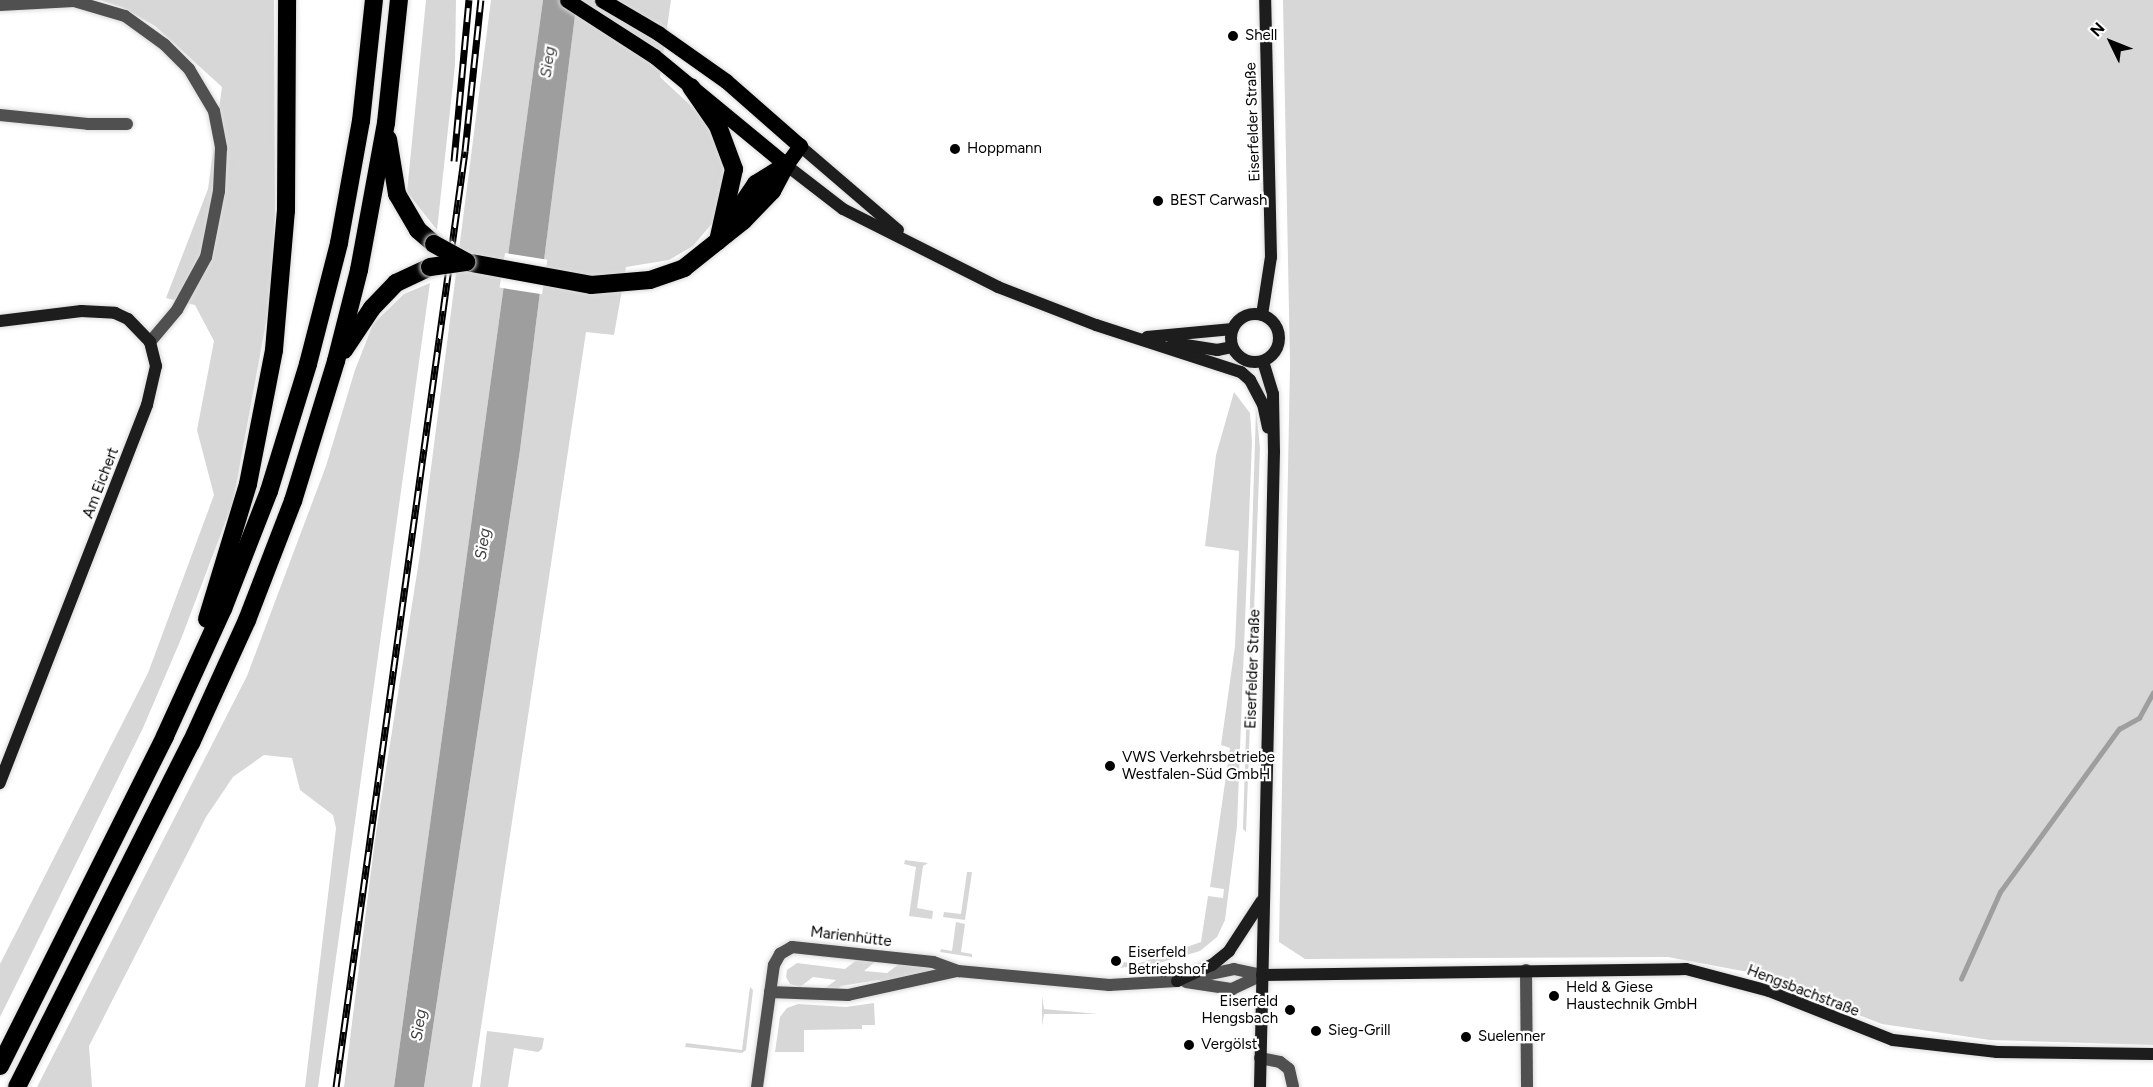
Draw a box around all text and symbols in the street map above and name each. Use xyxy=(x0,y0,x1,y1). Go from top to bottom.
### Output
north arrow xyxy=(2081,12,2141,72)
text: N xyxy=(2086,18,2109,40)
place label: Shell xyxy=(1245,27,1277,45)
marker: Shell xyxy=(1226,29,1240,43)
water label: Sieg xyxy=(536,45,560,79)
street label: Eiserfelder Straße xyxy=(1242,62,1264,182)
place label: Hoppmann xyxy=(967,140,1042,158)
marker: Hoppmann xyxy=(948,142,962,156)
place label: BEST Carwash xyxy=(1170,192,1267,210)
marker: BEST Carwash xyxy=(1151,194,1165,208)
street label: Am Eichert xyxy=(79,445,123,521)
water label: Sieg xyxy=(471,527,495,561)
street label: Eiserfelder Straße xyxy=(1242,609,1264,729)
place label: VWS Verkehrsbetriebe Westfalen-Süd GmbH xyxy=(1122,748,1275,783)
marker: VWS Verkehrsbetriebe Westfalen-Süd GmbH xyxy=(1103,759,1117,773)
street label: Marienhütte xyxy=(809,923,893,951)
place label: Eiserfeld Betriebshof xyxy=(1128,943,1206,978)
marker: Eiserfeld Betriebshof xyxy=(1109,954,1123,968)
street label: Hengsbachstraße xyxy=(1744,961,1862,1021)
place label: Held & Giese Haustechnik GmbH xyxy=(1566,978,1698,1013)
marker: Held & Giese Haustechnik GmbH xyxy=(1547,989,1561,1003)
place label: Eiserfeld Hengsbach xyxy=(1201,992,1278,1027)
marker: Eiserfeld Hengsbach xyxy=(1283,1003,1297,1017)
water label: Sieg xyxy=(407,1008,431,1042)
place label: Sieg-Grill xyxy=(1328,1022,1390,1040)
marker: Sieg-Grill xyxy=(1309,1024,1323,1038)
place label: Suelenner xyxy=(1478,1028,1545,1046)
marker: Suelenner xyxy=(1459,1030,1473,1044)
place label: Vergölst xyxy=(1201,1036,1258,1054)
marker: Vergölst xyxy=(1182,1038,1196,1052)

